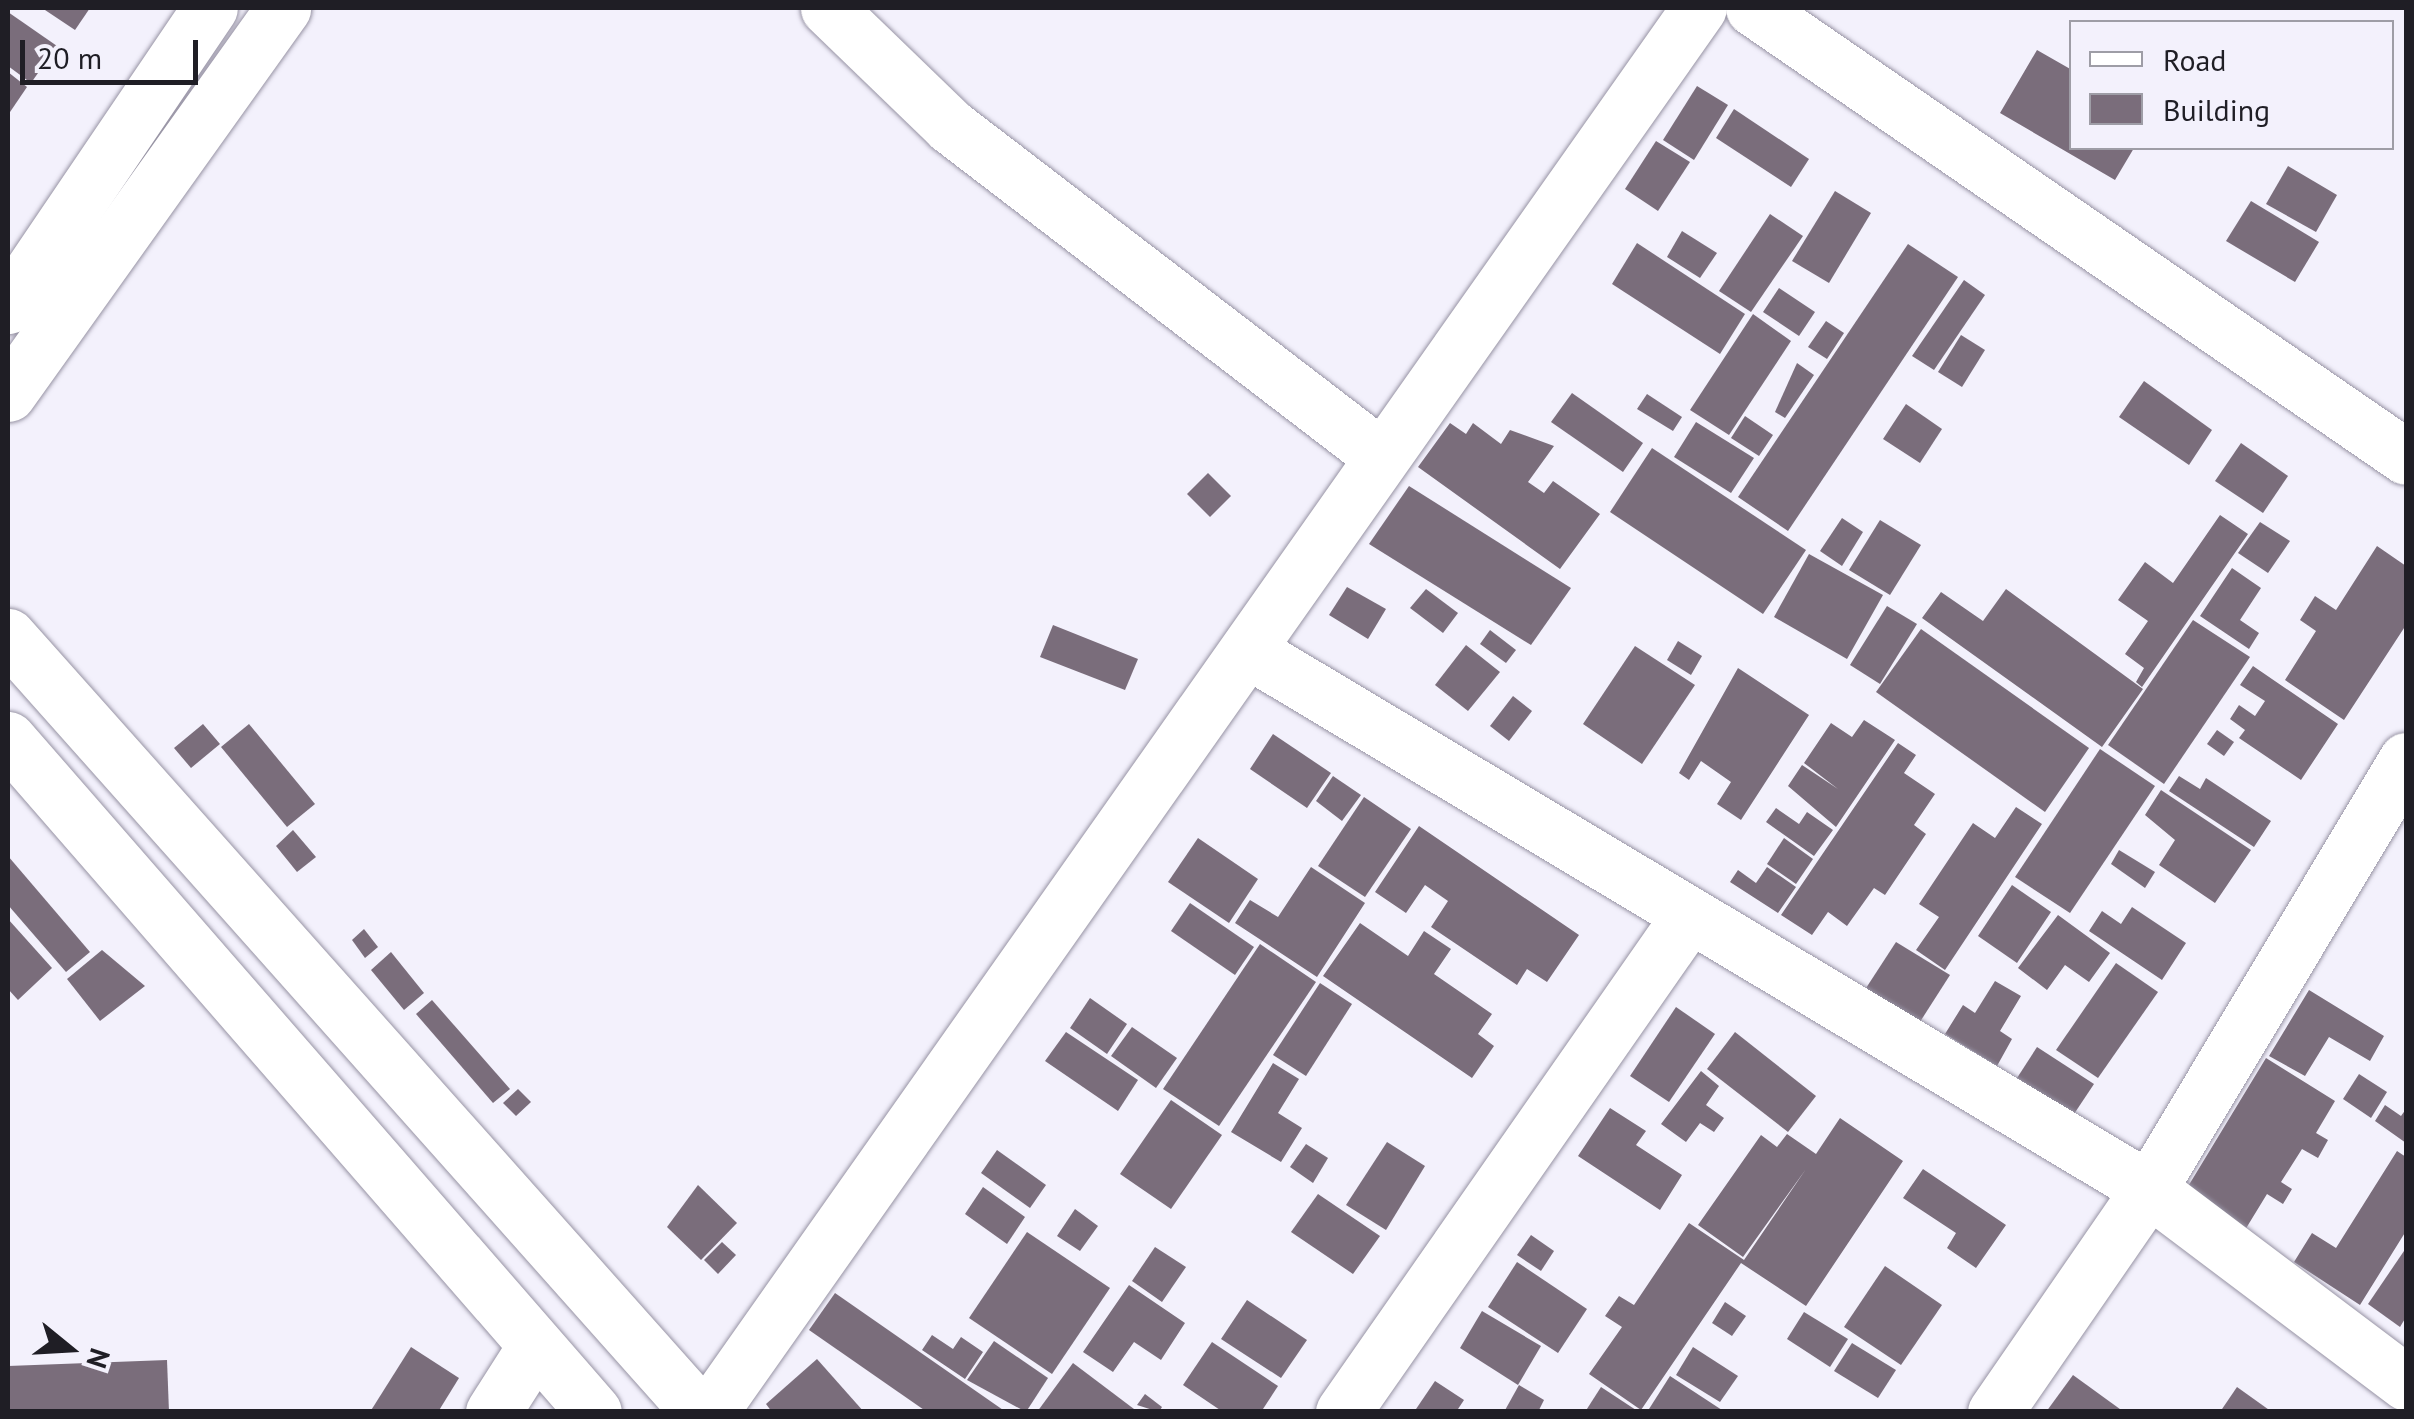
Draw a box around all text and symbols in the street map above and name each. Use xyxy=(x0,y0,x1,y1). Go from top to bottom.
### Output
scale bar xyxy=(25,20,202,82)
legend xyxy=(2069,20,2394,150)
text: 20 m xyxy=(37,38,102,77)
text: Road xyxy=(2163,40,2227,79)
text: Building xyxy=(2163,90,2270,129)
north arrow xyxy=(20,1299,120,1399)
text: N xyxy=(79,1344,119,1373)

